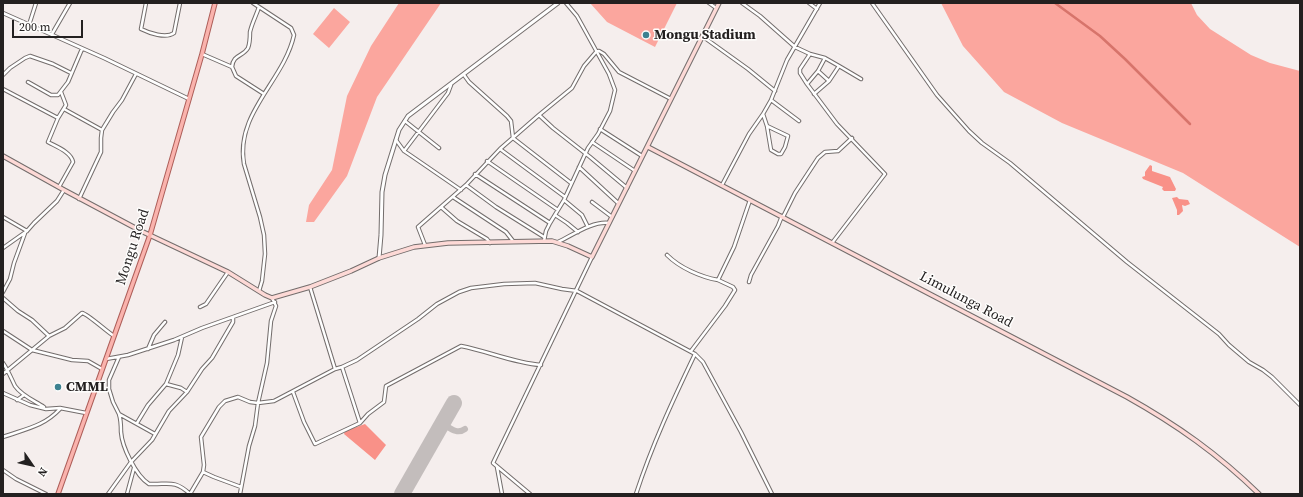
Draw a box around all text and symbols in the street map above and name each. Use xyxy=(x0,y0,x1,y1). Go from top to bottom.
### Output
scale bar xyxy=(14,12,85,38)
text: 200 m xyxy=(19,19,51,35)
place label: Mongu Stadium xyxy=(654,27,756,43)
marker: Mongu Stadium xyxy=(641,30,651,40)
street label: Mongu Road xyxy=(113,207,153,287)
street label: Limulunga Road xyxy=(917,268,1015,332)
place label: CMML xyxy=(66,379,108,395)
marker: CMML xyxy=(53,382,63,392)
north arrow xyxy=(12,445,52,485)
text: N xyxy=(34,464,51,480)

